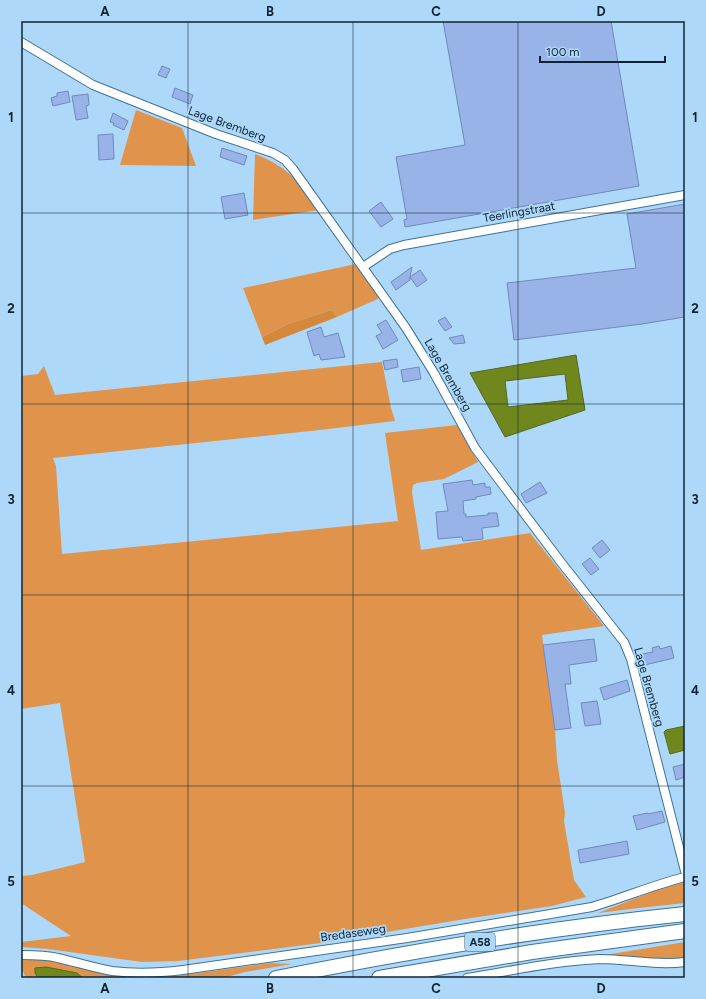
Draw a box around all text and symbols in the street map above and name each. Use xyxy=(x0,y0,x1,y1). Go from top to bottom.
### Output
text: A xyxy=(100,4,110,19)
text: B xyxy=(266,4,274,19)
text: C xyxy=(431,4,441,19)
text: D xyxy=(596,4,606,19)
scale bar xyxy=(540,38,665,64)
text: 100 m xyxy=(546,45,580,59)
street label: Lage Bremberg xyxy=(186,103,268,145)
text: 1 xyxy=(8,110,14,125)
text: 1 xyxy=(692,110,698,125)
street label: Teerlingstraat xyxy=(482,199,557,225)
text: 2 xyxy=(7,301,15,316)
text: 2 xyxy=(691,301,699,316)
street label: Lage Bremberg xyxy=(421,336,475,414)
text: 3 xyxy=(7,492,15,507)
text: 3 xyxy=(691,492,699,507)
street label: Lage Bremberg xyxy=(631,646,667,728)
text: 4 xyxy=(7,683,15,698)
text: 4 xyxy=(691,683,699,698)
text: 5 xyxy=(7,874,15,889)
text: 5 xyxy=(691,874,699,889)
street label: Bredaseweg xyxy=(319,921,387,945)
road number: A58 xyxy=(465,933,495,951)
text: A xyxy=(100,981,110,996)
text: B xyxy=(266,981,274,996)
text: C xyxy=(431,981,441,996)
text: D xyxy=(596,981,606,996)

